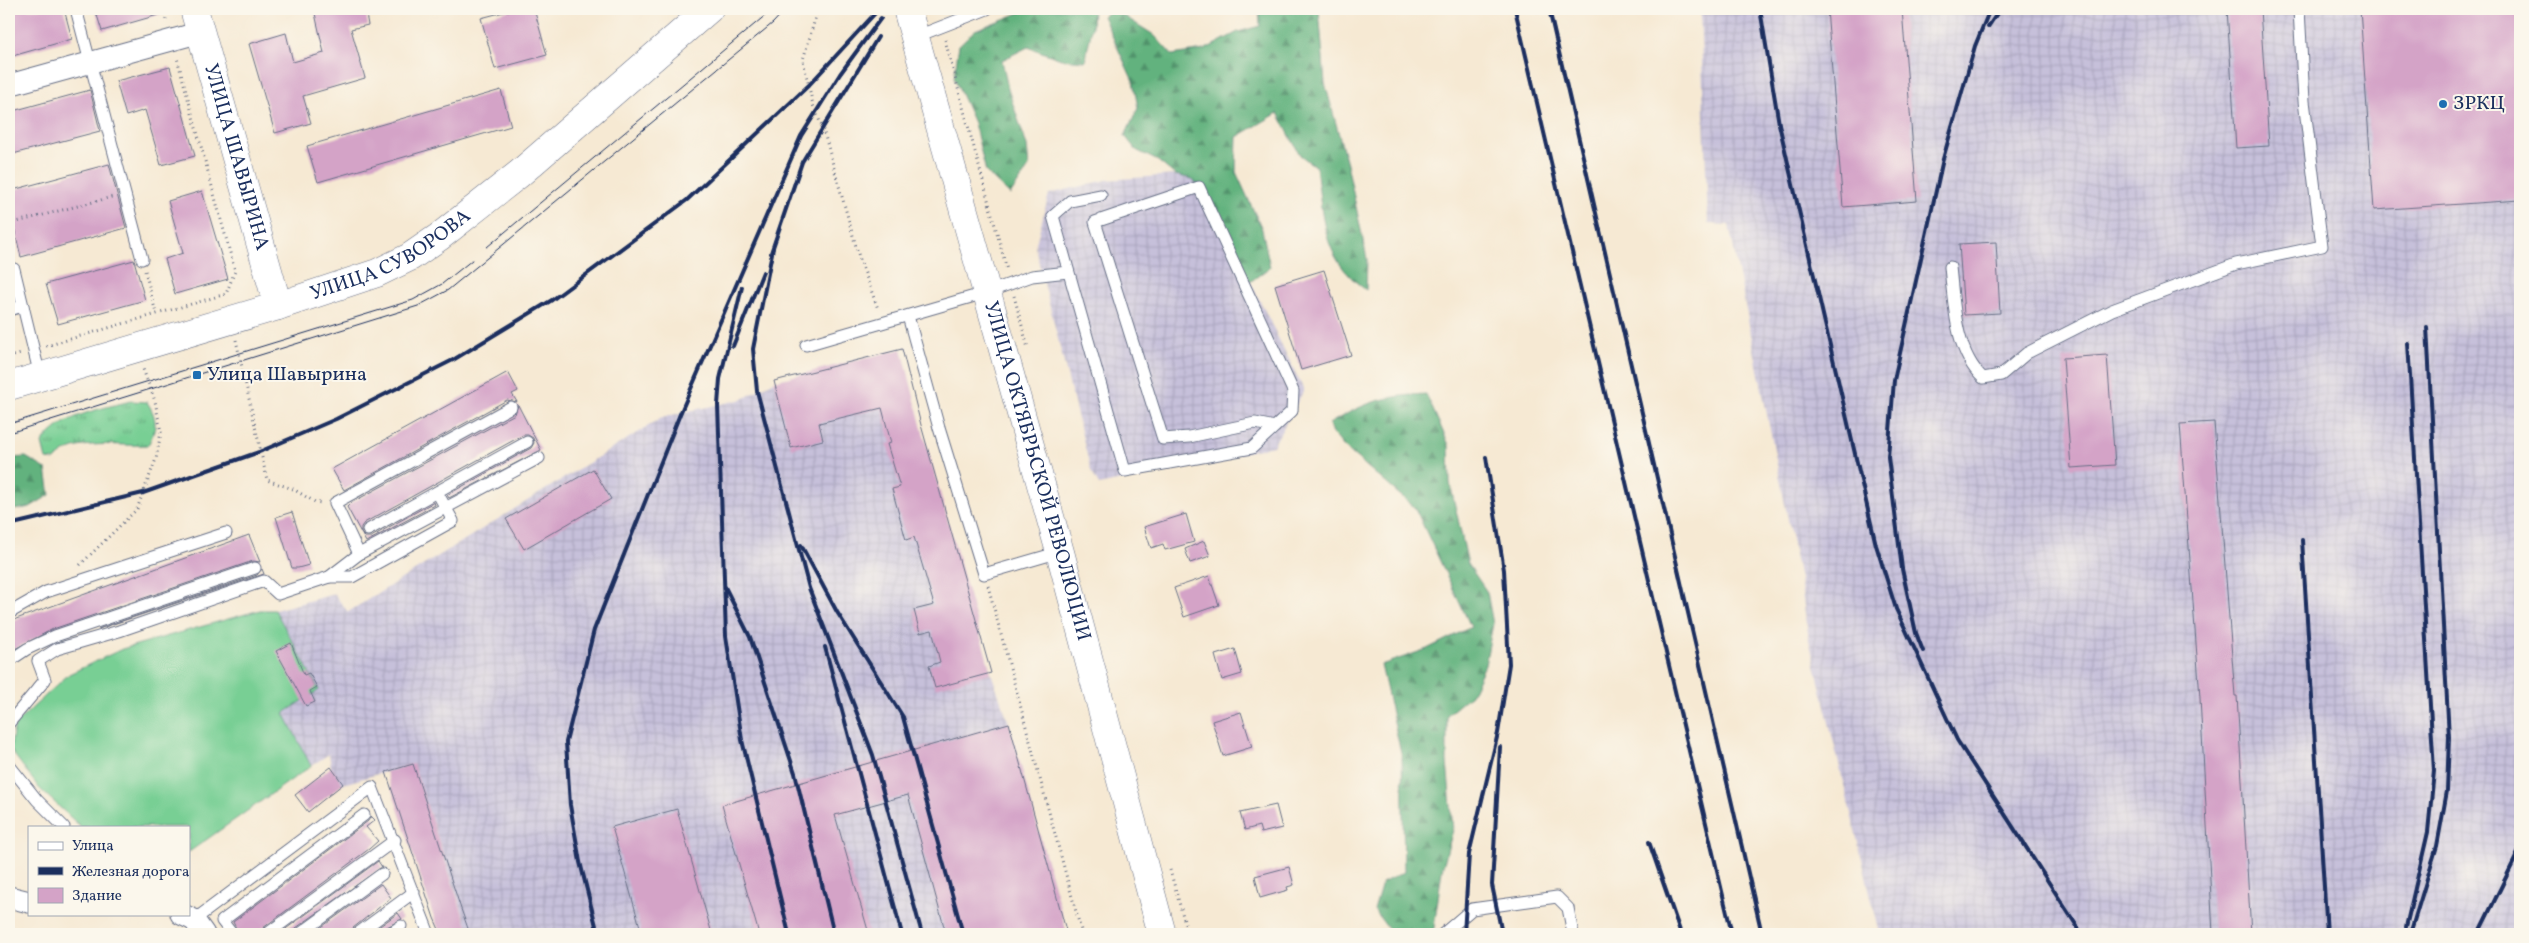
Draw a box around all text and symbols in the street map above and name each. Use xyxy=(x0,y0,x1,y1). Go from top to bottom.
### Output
street label: УЛИЦА ШАВЫРИНА xyxy=(196,61,276,254)
place label: ЗРКЦ xyxy=(2453,90,2505,118)
marker: ЗРКЦ xyxy=(2437,98,2449,110)
street label: УЛИЦА СУВОРОВА xyxy=(307,203,477,308)
street label: УЛИЦА ОКТЯБРЬСКОЙ РЕВОЛЮЦИИ xyxy=(976,298,1097,644)
place label: Улица Шавырина xyxy=(207,361,367,389)
marker: Улица Шавырина xyxy=(191,369,203,381)
legend xyxy=(28,826,190,916)
text: Улица xyxy=(72,836,114,857)
text: Железная дорога xyxy=(72,862,189,883)
text: Здание xyxy=(72,886,122,907)

